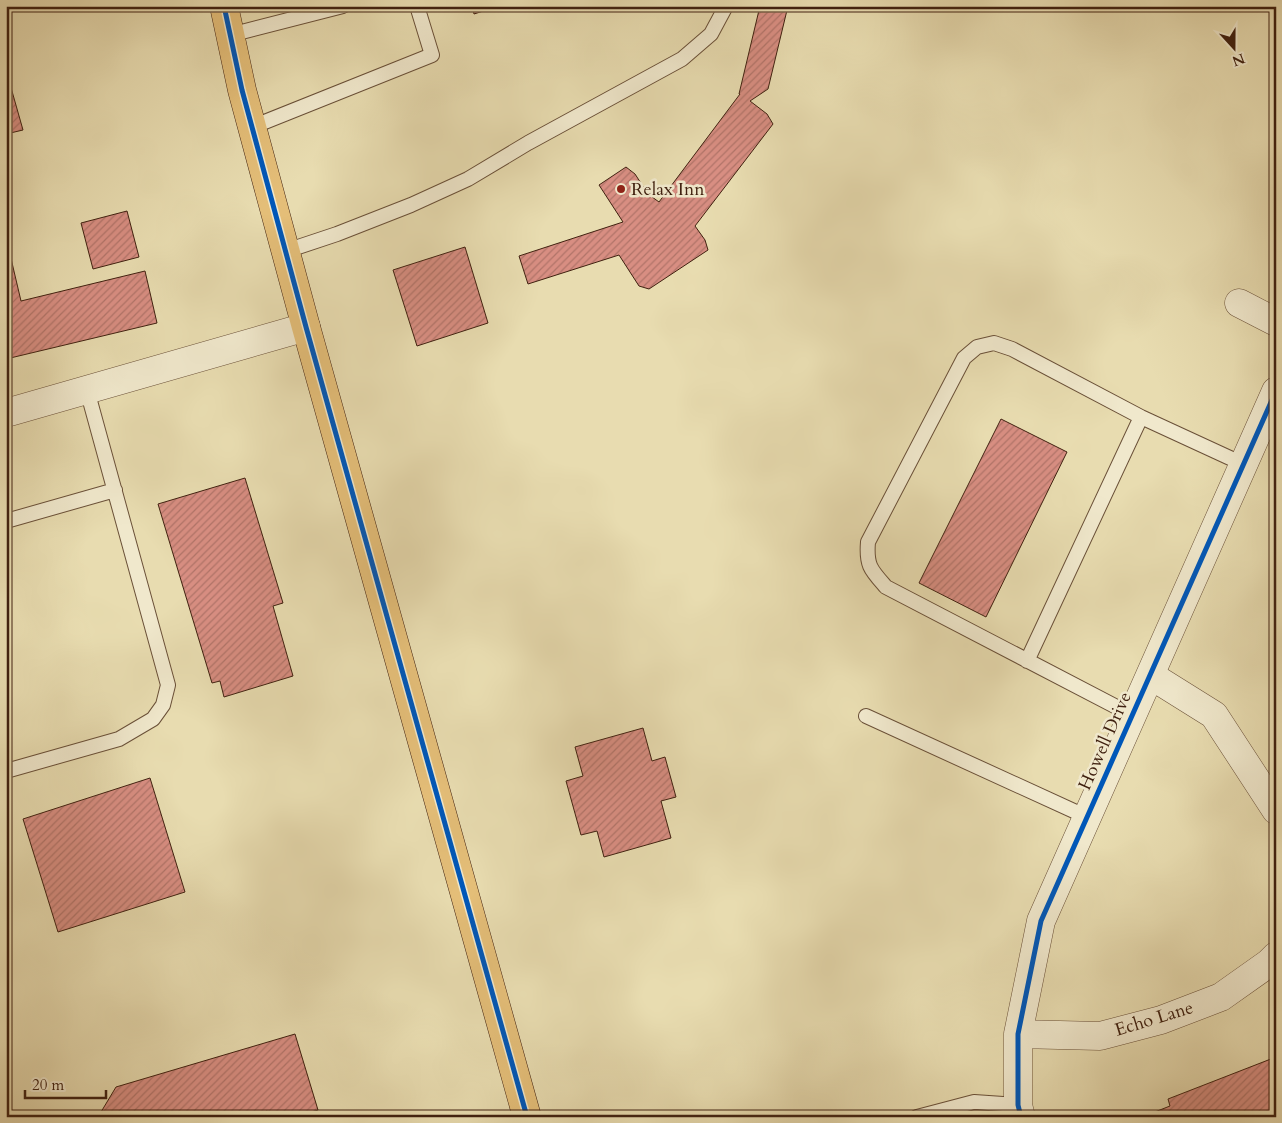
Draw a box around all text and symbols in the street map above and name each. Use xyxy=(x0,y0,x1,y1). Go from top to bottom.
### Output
north arrow xyxy=(1210,22,1260,72)
text: N xyxy=(1229,49,1248,71)
place label: Relax Inn xyxy=(631,177,705,202)
marker: Relax Inn xyxy=(615,183,627,195)
street label: Howell Drive xyxy=(1072,688,1138,794)
street label: Echo Lane xyxy=(1112,995,1196,1043)
scale bar xyxy=(25,1068,106,1100)
text: 20 m xyxy=(32,1075,64,1095)

